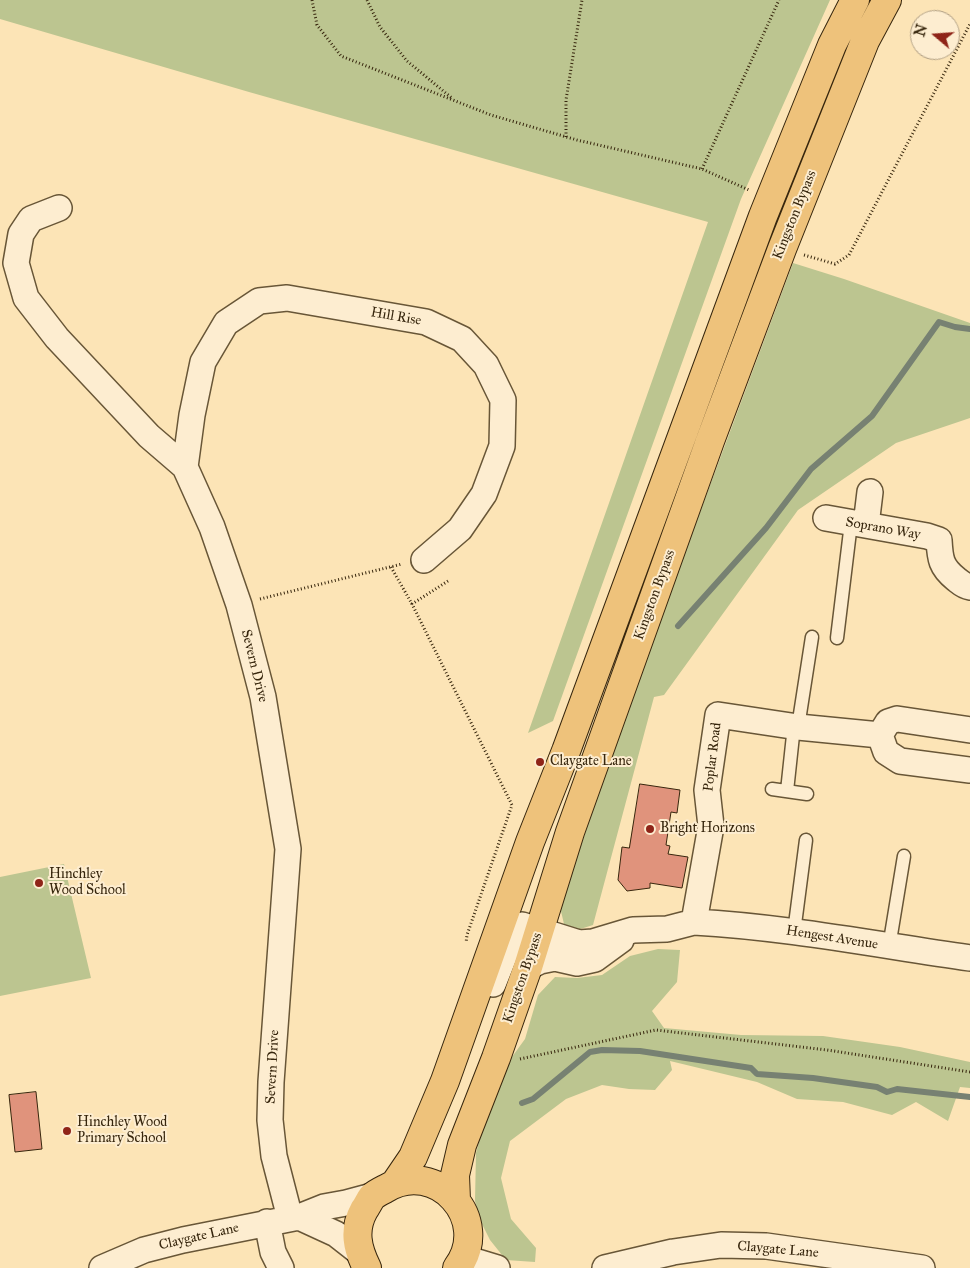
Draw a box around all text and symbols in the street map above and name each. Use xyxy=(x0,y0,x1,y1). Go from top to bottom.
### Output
north arrow xyxy=(910,10,960,60)
text: N xyxy=(911,22,931,39)
street label: Kingston Bypass xyxy=(769,168,821,262)
street label: Hill Rise xyxy=(369,304,423,330)
street label: Soprano Way xyxy=(844,514,922,544)
street label: Kingston Bypass xyxy=(631,548,679,642)
street label: Severn Drive xyxy=(237,628,271,704)
street label: Poplar Road xyxy=(700,721,726,793)
place label: Claygate Lane xyxy=(550,754,632,770)
marker: Claygate Lane xyxy=(534,756,546,768)
place label: Bright Horizons xyxy=(660,821,755,837)
marker: Bright Horizons xyxy=(644,823,656,835)
place label: Hinchley Wood School xyxy=(49,867,126,900)
marker: Hinchley Wood School xyxy=(33,877,45,889)
street label: Hengest Avenue xyxy=(785,922,879,954)
street label: Kingston Bypass xyxy=(500,931,546,1025)
street label: Severn Drive xyxy=(263,1029,283,1105)
place label: Hinchley Wood Primary School xyxy=(77,1115,167,1148)
marker: Hinchley Wood Primary School xyxy=(61,1125,73,1137)
street label: Claygate Lane xyxy=(157,1220,241,1254)
street label: Claygate Lane xyxy=(737,1238,819,1262)

